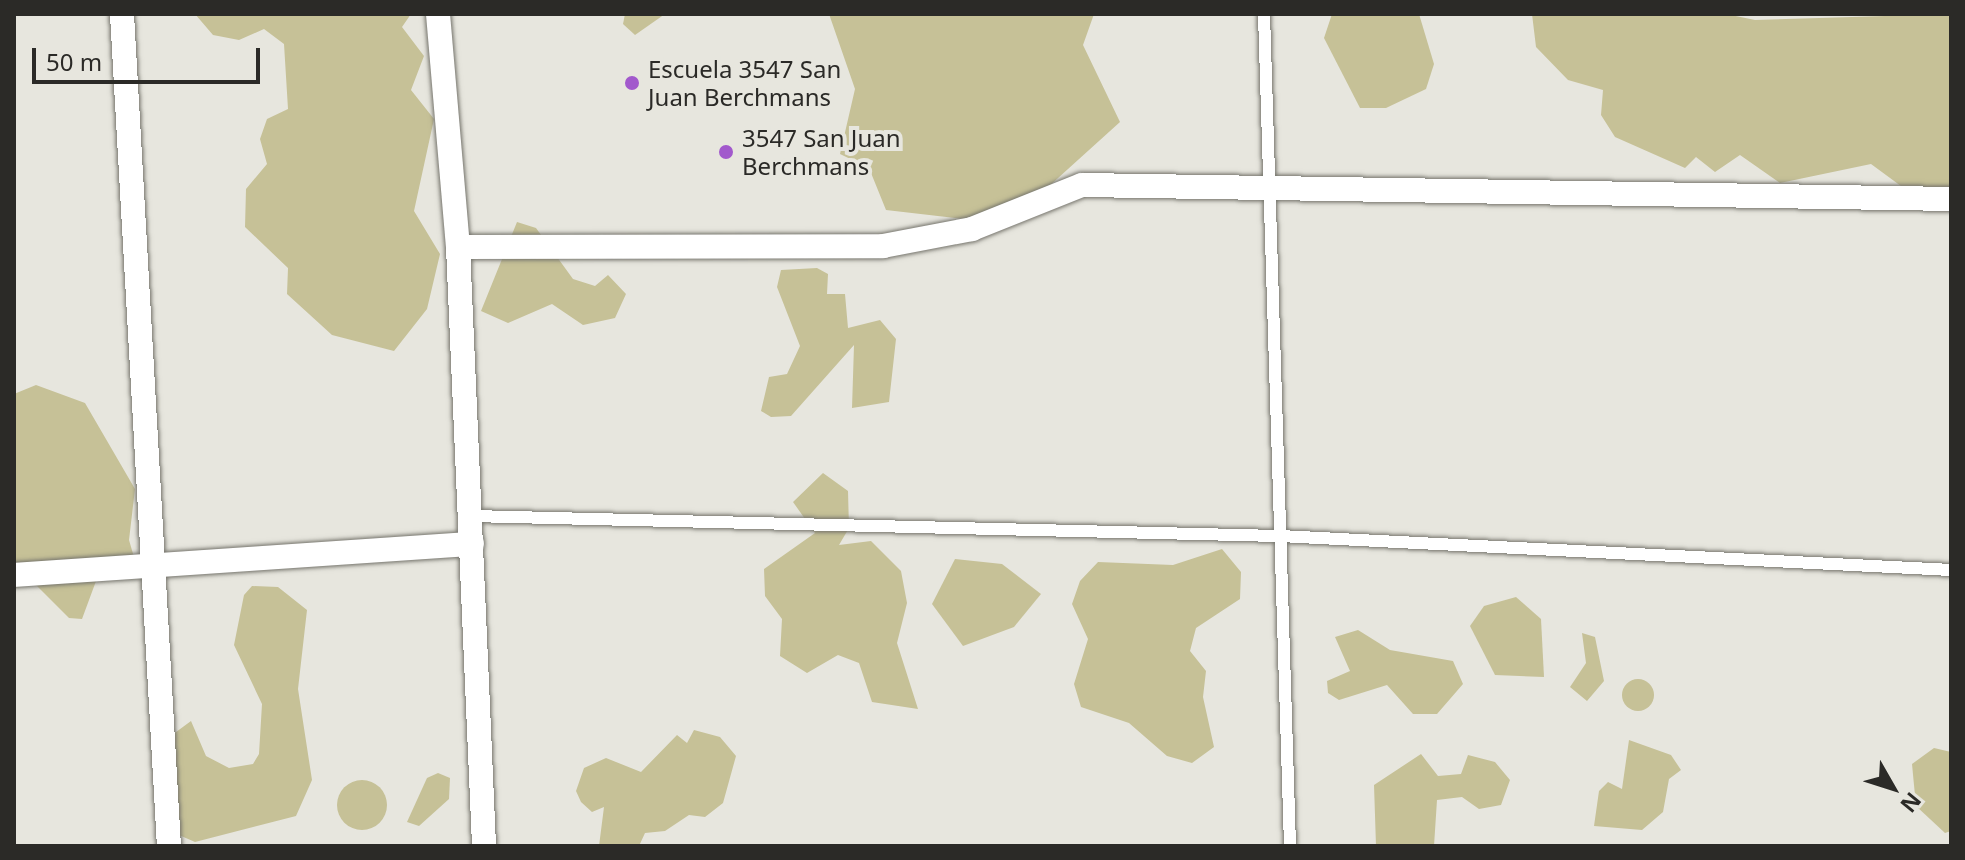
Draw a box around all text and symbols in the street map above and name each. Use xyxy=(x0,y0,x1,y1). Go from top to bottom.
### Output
scale bar xyxy=(36,32,264,82)
text: 50 m xyxy=(46,45,102,78)
place label: Escuela 3547 San Juan Berchmans xyxy=(648,55,841,111)
marker: Escuela 3547 San Juan Berchmans xyxy=(623,74,641,92)
place label: 3547 San Juan Berchmans xyxy=(742,124,901,180)
marker: 3547 San Juan Berchmans xyxy=(717,143,735,161)
north arrow xyxy=(1853,748,1933,828)
text: N xyxy=(1894,787,1929,819)

